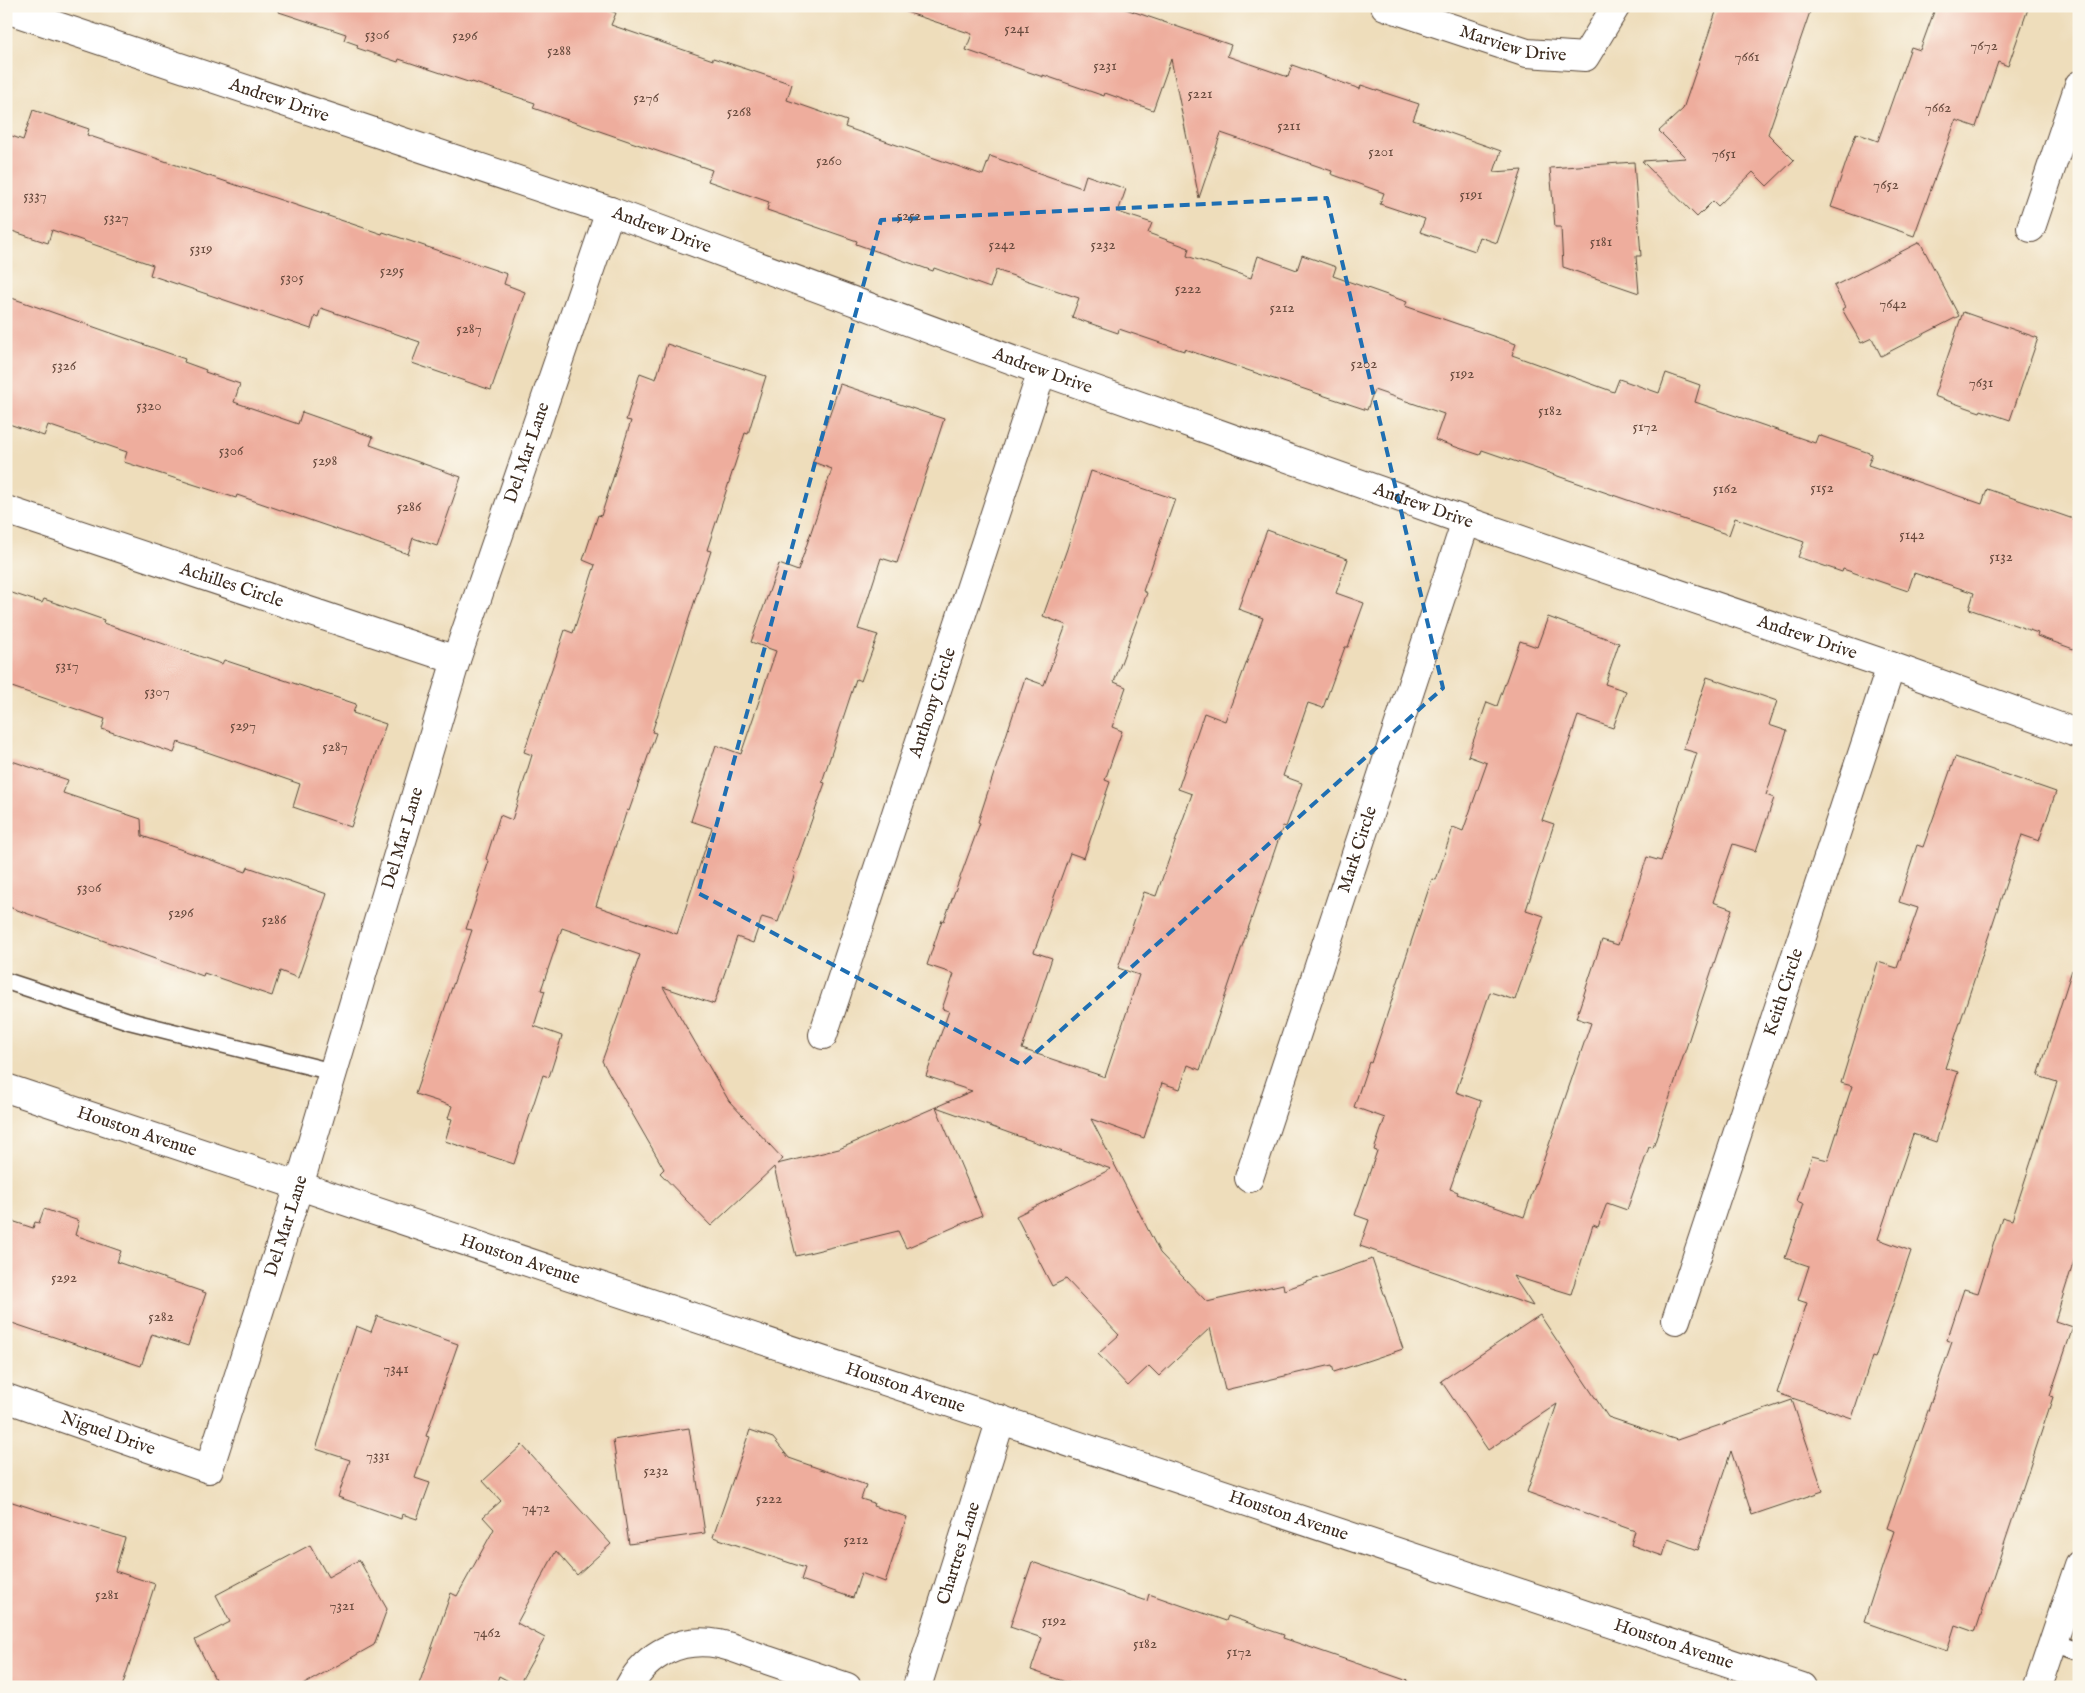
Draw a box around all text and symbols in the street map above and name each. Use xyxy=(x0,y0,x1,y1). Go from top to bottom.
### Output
house number: 5241 xyxy=(1004,19,1030,38)
street label: Marview Drive xyxy=(1456,20,1567,67)
house number: 5306 xyxy=(365,25,390,44)
house number: 5296 xyxy=(452,26,478,45)
house number: 7672 xyxy=(1970,36,1998,55)
house number: 5288 xyxy=(547,41,571,60)
house number: 7661 xyxy=(1734,47,1760,66)
house number: 5231 xyxy=(1093,56,1117,75)
street label: Andrew Drive xyxy=(225,73,332,128)
house number: 5221 xyxy=(1187,84,1213,103)
house number: 5276 xyxy=(633,88,659,107)
house number: 7662 xyxy=(1925,98,1951,117)
house number: 5268 xyxy=(727,102,751,121)
house number: 5211 xyxy=(1277,116,1301,135)
house number: 5201 xyxy=(1368,142,1394,161)
house number: 7651 xyxy=(1712,144,1736,163)
house number: 5260 xyxy=(816,151,842,170)
house number: 7652 xyxy=(1873,175,1899,194)
house number: 5191 xyxy=(1459,185,1483,204)
house number: 5337 xyxy=(23,186,47,205)
street label: Andrew Drive xyxy=(608,201,714,259)
house number: 5252 xyxy=(897,206,921,225)
house number: 5327 xyxy=(104,208,128,227)
house number: 5181 xyxy=(1590,232,1612,251)
house number: 5242 xyxy=(989,235,1015,254)
house number: 5232 xyxy=(1090,235,1116,254)
house number: 5319 xyxy=(189,239,213,258)
house number: 5295 xyxy=(380,261,405,280)
house number: 5305 xyxy=(280,268,304,287)
house number: 5222 xyxy=(1175,279,1201,298)
house number: 7642 xyxy=(1879,294,1907,313)
house number: 5212 xyxy=(1269,298,1295,317)
house number: 5287 xyxy=(456,319,482,338)
street label: Andrew Drive xyxy=(989,342,1095,399)
house number: 5202 xyxy=(1351,354,1377,373)
house number: 5326 xyxy=(52,356,77,375)
house number: 5192 xyxy=(1450,364,1474,383)
house number: 7631 xyxy=(1969,373,1993,392)
house number: 5320 xyxy=(136,396,162,415)
street label: Del Mar Lane xyxy=(499,399,555,506)
house number: 5182 xyxy=(1538,401,1562,420)
house number: 5172 xyxy=(1632,417,1658,436)
house number: 5306 xyxy=(219,441,244,460)
house number: 5298 xyxy=(313,451,338,470)
street label: Andrew Drive xyxy=(1369,477,1476,534)
house number: 5152 xyxy=(1810,478,1834,497)
house number: 5162 xyxy=(1713,479,1737,498)
house number: 5286 xyxy=(397,497,422,516)
house number: 5142 xyxy=(1899,525,1925,544)
house number: 5132 xyxy=(1989,547,2013,566)
street label: Achilles Circle xyxy=(176,557,287,613)
street label: Andrew Drive xyxy=(1754,609,1860,665)
street label: Anthony Circle xyxy=(903,645,961,761)
house number: 5317 xyxy=(55,656,79,675)
house number: 5307 xyxy=(144,682,170,701)
house number: 5297 xyxy=(230,716,256,735)
house number: 5287 xyxy=(322,737,348,756)
street label: Del Mar Lane xyxy=(377,784,429,892)
street label: Mark Circle xyxy=(1332,803,1383,896)
house number: 5306 xyxy=(77,878,102,897)
house number: 5296 xyxy=(168,903,194,922)
house number: 5286 xyxy=(262,910,287,929)
street label: Keith Circle xyxy=(1759,946,1809,1039)
street label: Houston Avenue xyxy=(74,1101,200,1162)
street label: Del Mar Lane xyxy=(259,1173,313,1280)
street label: Houston Avenue xyxy=(457,1229,583,1290)
house number: 5292 xyxy=(51,1268,77,1287)
house number: 5282 xyxy=(148,1307,174,1326)
street label: Houston Avenue xyxy=(842,1357,968,1419)
house number: 7341 xyxy=(383,1359,409,1378)
street label: Niguel Drive xyxy=(58,1407,158,1461)
house number: 7331 xyxy=(366,1446,390,1465)
house number: 5232 xyxy=(643,1461,669,1480)
street label: Houston Avenue xyxy=(1226,1485,1351,1546)
house number: 5222 xyxy=(756,1489,782,1508)
house number: 7472 xyxy=(522,1498,550,1517)
street label: Chartres Lane xyxy=(932,1499,986,1608)
house number: 5212 xyxy=(843,1530,869,1549)
house number: 5281 xyxy=(95,1585,119,1604)
house number: 7321 xyxy=(329,1596,355,1615)
house number: 5192 xyxy=(1042,1611,1066,1630)
street label: Houston Avenue xyxy=(1611,1614,1737,1675)
house number: 7462 xyxy=(473,1623,501,1642)
house number: 5182 xyxy=(1133,1634,1157,1653)
house number: 5172 xyxy=(1226,1642,1252,1661)

